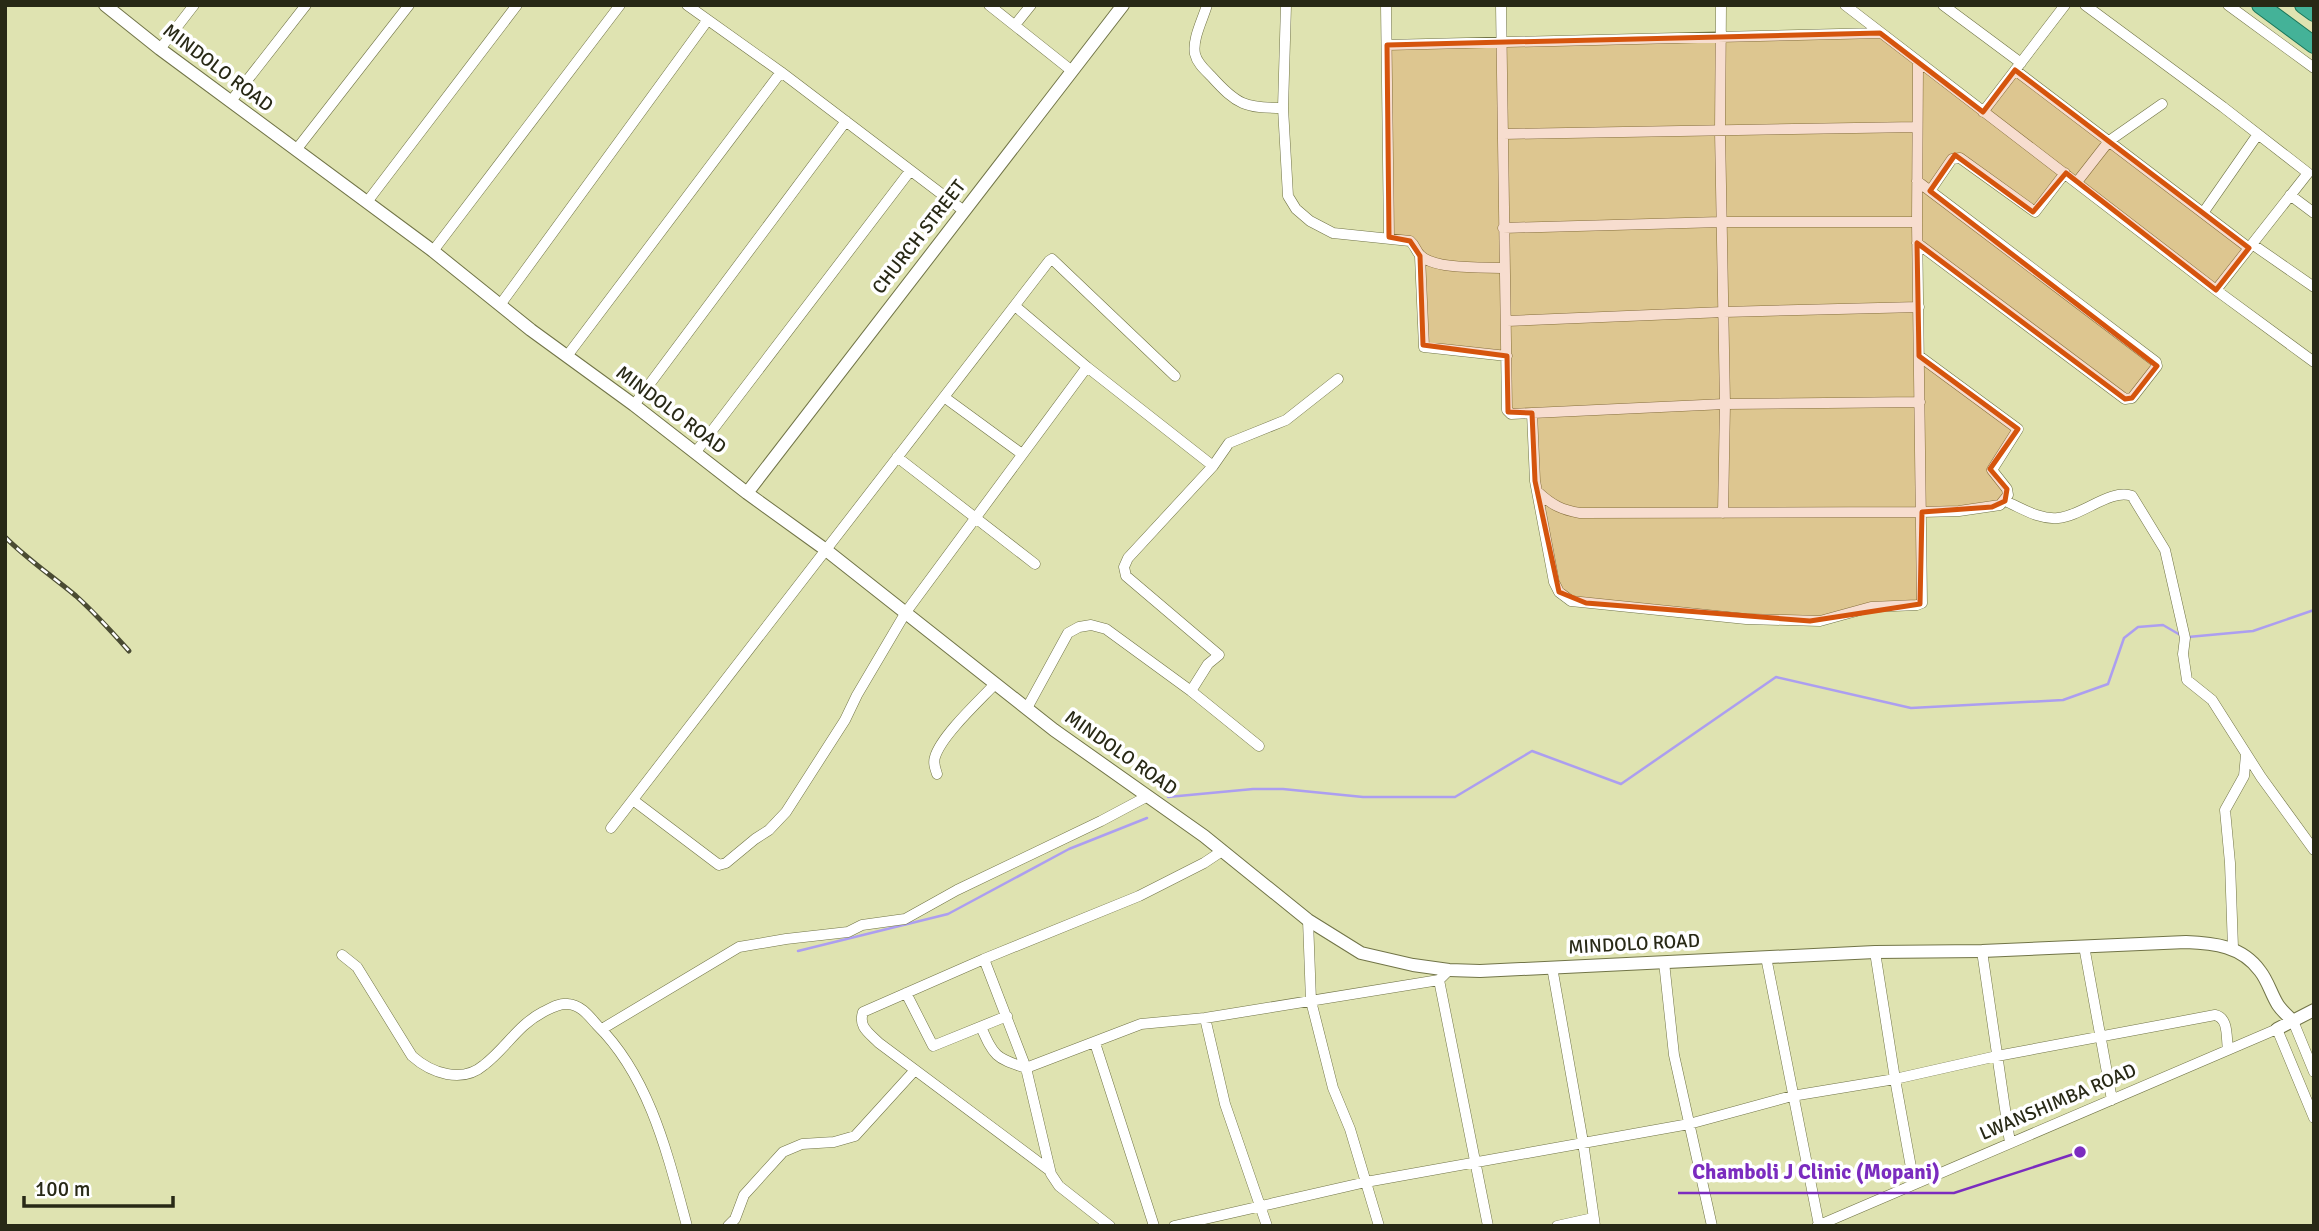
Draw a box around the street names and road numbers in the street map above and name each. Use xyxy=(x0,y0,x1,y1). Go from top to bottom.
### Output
street label: MINDOLO ROAD xyxy=(158,19,278,117)
street label: CHURCH STREET xyxy=(867,175,971,299)
street label: MINDOLO ROAD xyxy=(611,361,731,459)
street label: MINDOLO ROAD xyxy=(1060,705,1182,801)
street label: MINDOLO ROAD xyxy=(1567,929,1701,959)
street label: LWANSHIMBA ROAD xyxy=(1976,1058,2140,1146)

